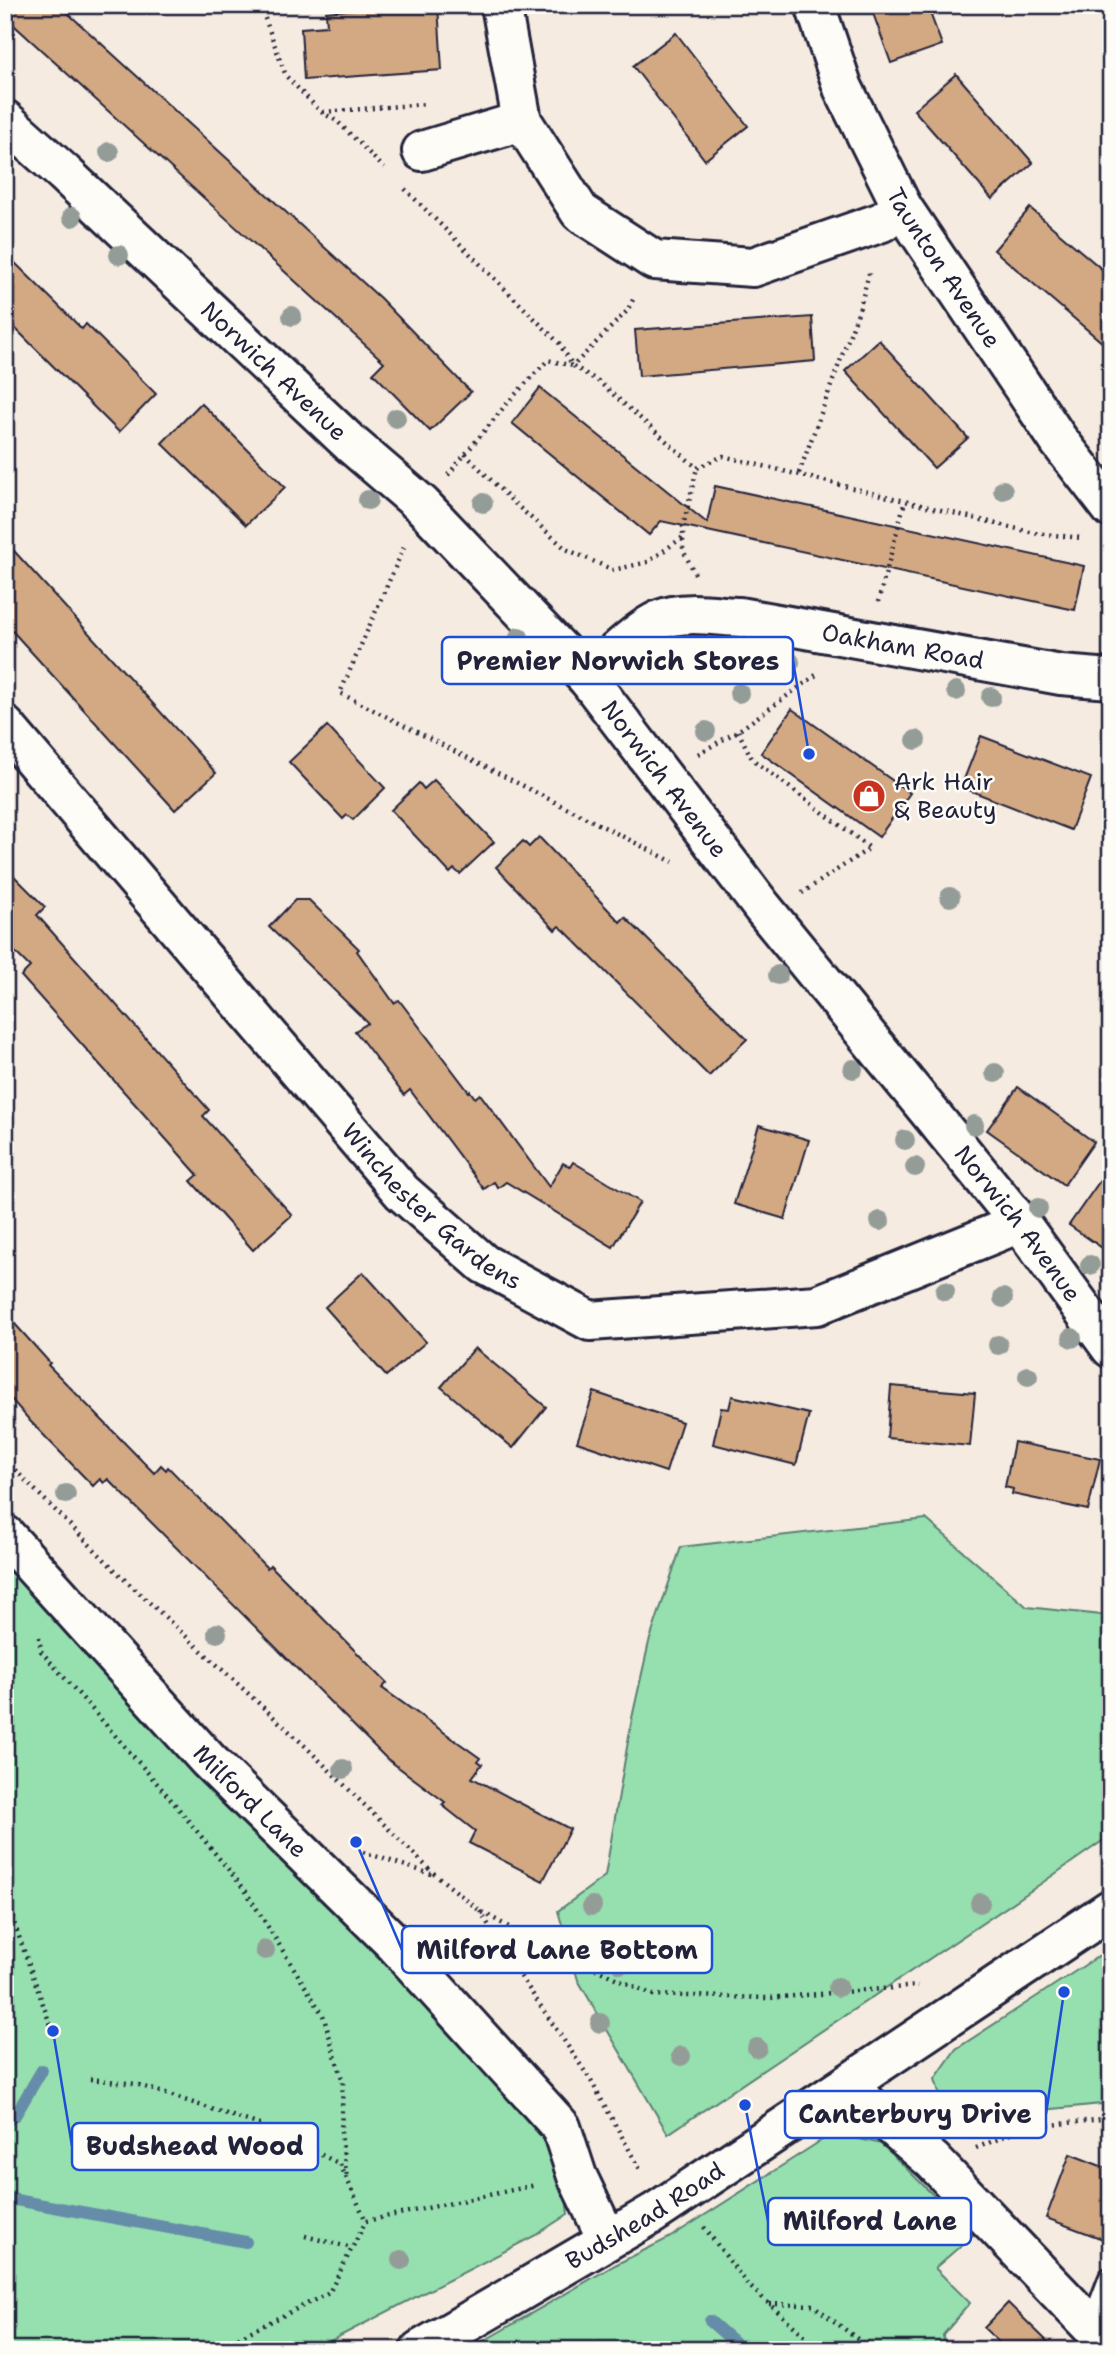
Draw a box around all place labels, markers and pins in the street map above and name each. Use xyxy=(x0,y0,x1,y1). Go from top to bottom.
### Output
callout: Premier Norwich Stores xyxy=(442,637,793,684)
place label: Ark Hair & Beauty xyxy=(894,766,997,826)
shop icon: Ark Hair & Beauty xyxy=(850,777,888,815)
callout: Milford Lane Bottom xyxy=(402,1926,712,1973)
callout: Canterbury Drive xyxy=(785,2091,1046,2138)
callout: Budshead Wood xyxy=(72,2123,318,2170)
callout: Milford Lane xyxy=(768,2198,971,2245)

